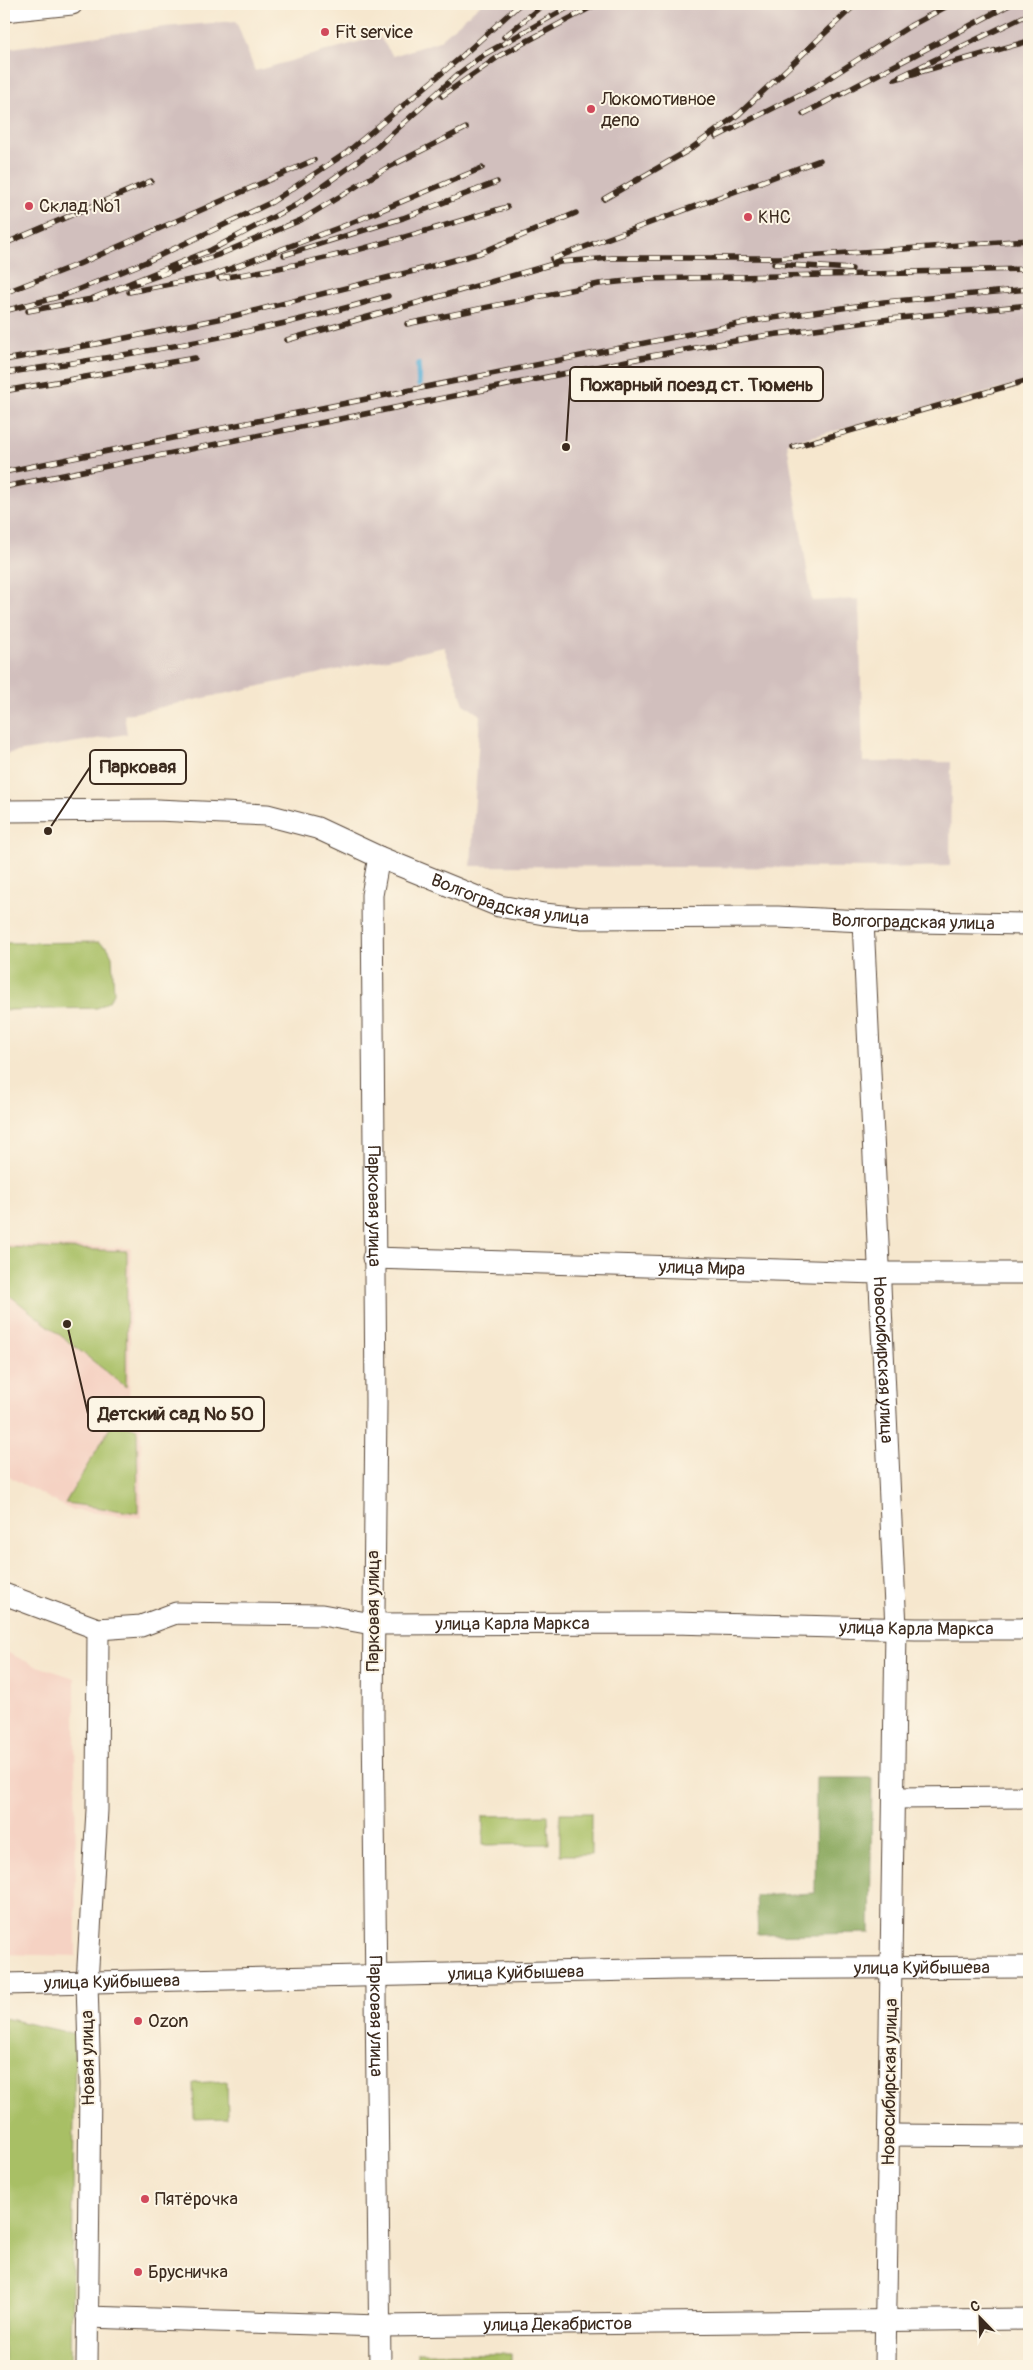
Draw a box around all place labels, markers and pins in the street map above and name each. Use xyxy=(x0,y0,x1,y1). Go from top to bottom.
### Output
place label: Fit service xyxy=(335,21,413,44)
marker: Fit service xyxy=(319,26,331,38)
place label: Локомотивное депо xyxy=(600,88,715,132)
marker: Локомотивное депо xyxy=(585,103,597,115)
place label: Склад №1 xyxy=(39,195,121,218)
marker: Склад №1 xyxy=(23,200,35,212)
place label: КНС xyxy=(758,206,791,229)
marker: КНС xyxy=(742,211,754,223)
callout: Пожарный поезд ст. Тюмень xyxy=(570,367,823,401)
callout: Парковая xyxy=(90,750,186,784)
callout: Детский сад № 50 xyxy=(88,1397,264,1431)
place label: Ozon xyxy=(148,2010,188,2033)
marker: Ozon xyxy=(132,2015,144,2027)
place label: Пятёрочка xyxy=(155,2188,238,2211)
marker: Пятёрочка xyxy=(139,2193,151,2205)
place label: Брусничка xyxy=(148,2261,228,2284)
marker: Брусничка xyxy=(132,2266,144,2278)

